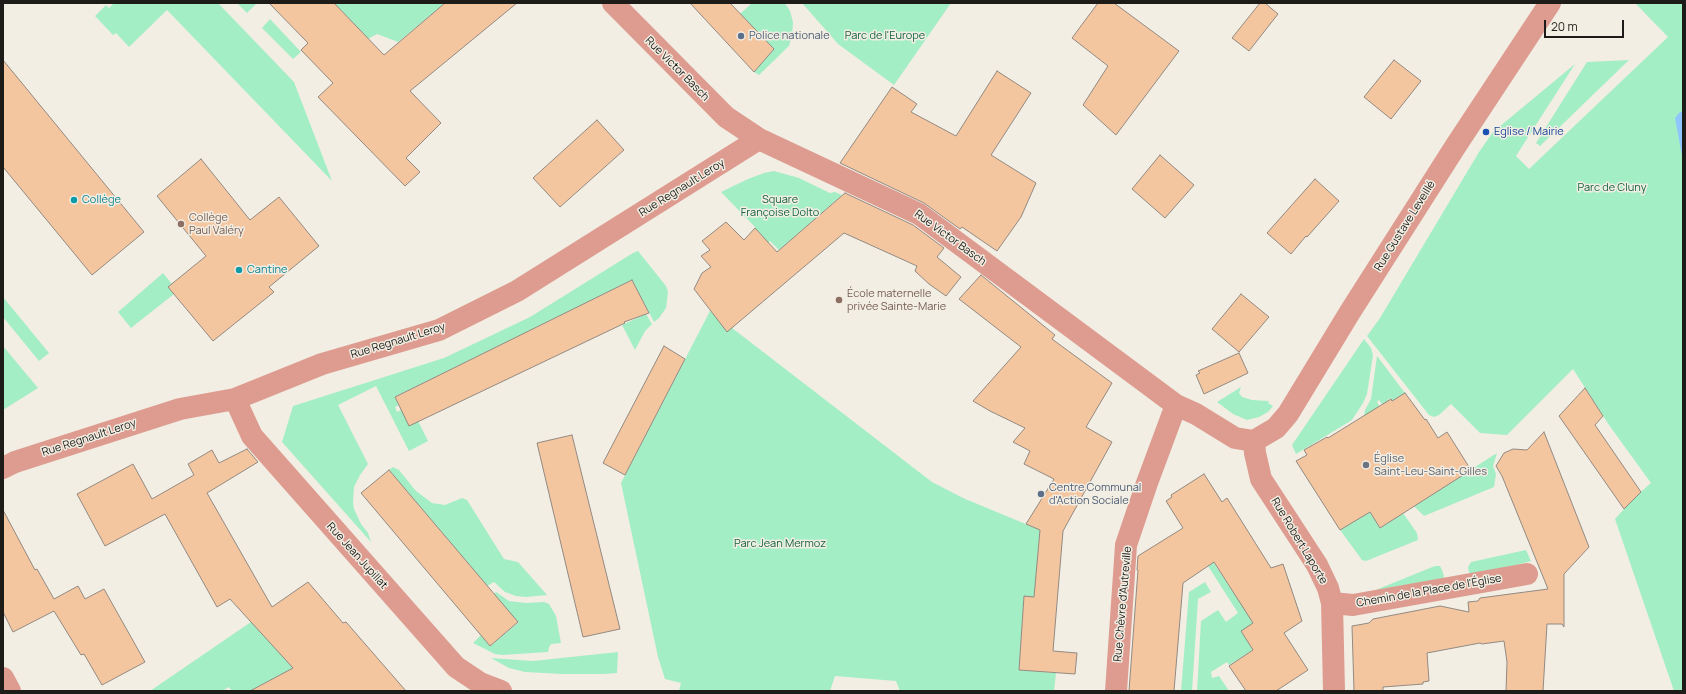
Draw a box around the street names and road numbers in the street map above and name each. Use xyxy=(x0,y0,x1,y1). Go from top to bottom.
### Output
street label: Rue Victor Basch xyxy=(642,34,712,104)
street label: Rue Regnault Leroy xyxy=(637,156,727,220)
street label: Rue Gustave Leveillé xyxy=(1372,178,1438,274)
street label: Rue Victor Basch xyxy=(912,208,988,268)
street label: Rue Regnault Leroy xyxy=(349,320,447,362)
street label: Rue Regnault Leroy xyxy=(40,417,138,459)
street label: Rue Robert Laporte xyxy=(1268,495,1330,587)
street label: Rue Jean Jupillat xyxy=(324,520,390,592)
street label: Rue Chèvre d'Autreville xyxy=(1111,546,1135,662)
street label: Chemin de la Place de l'Église xyxy=(1355,572,1503,610)

